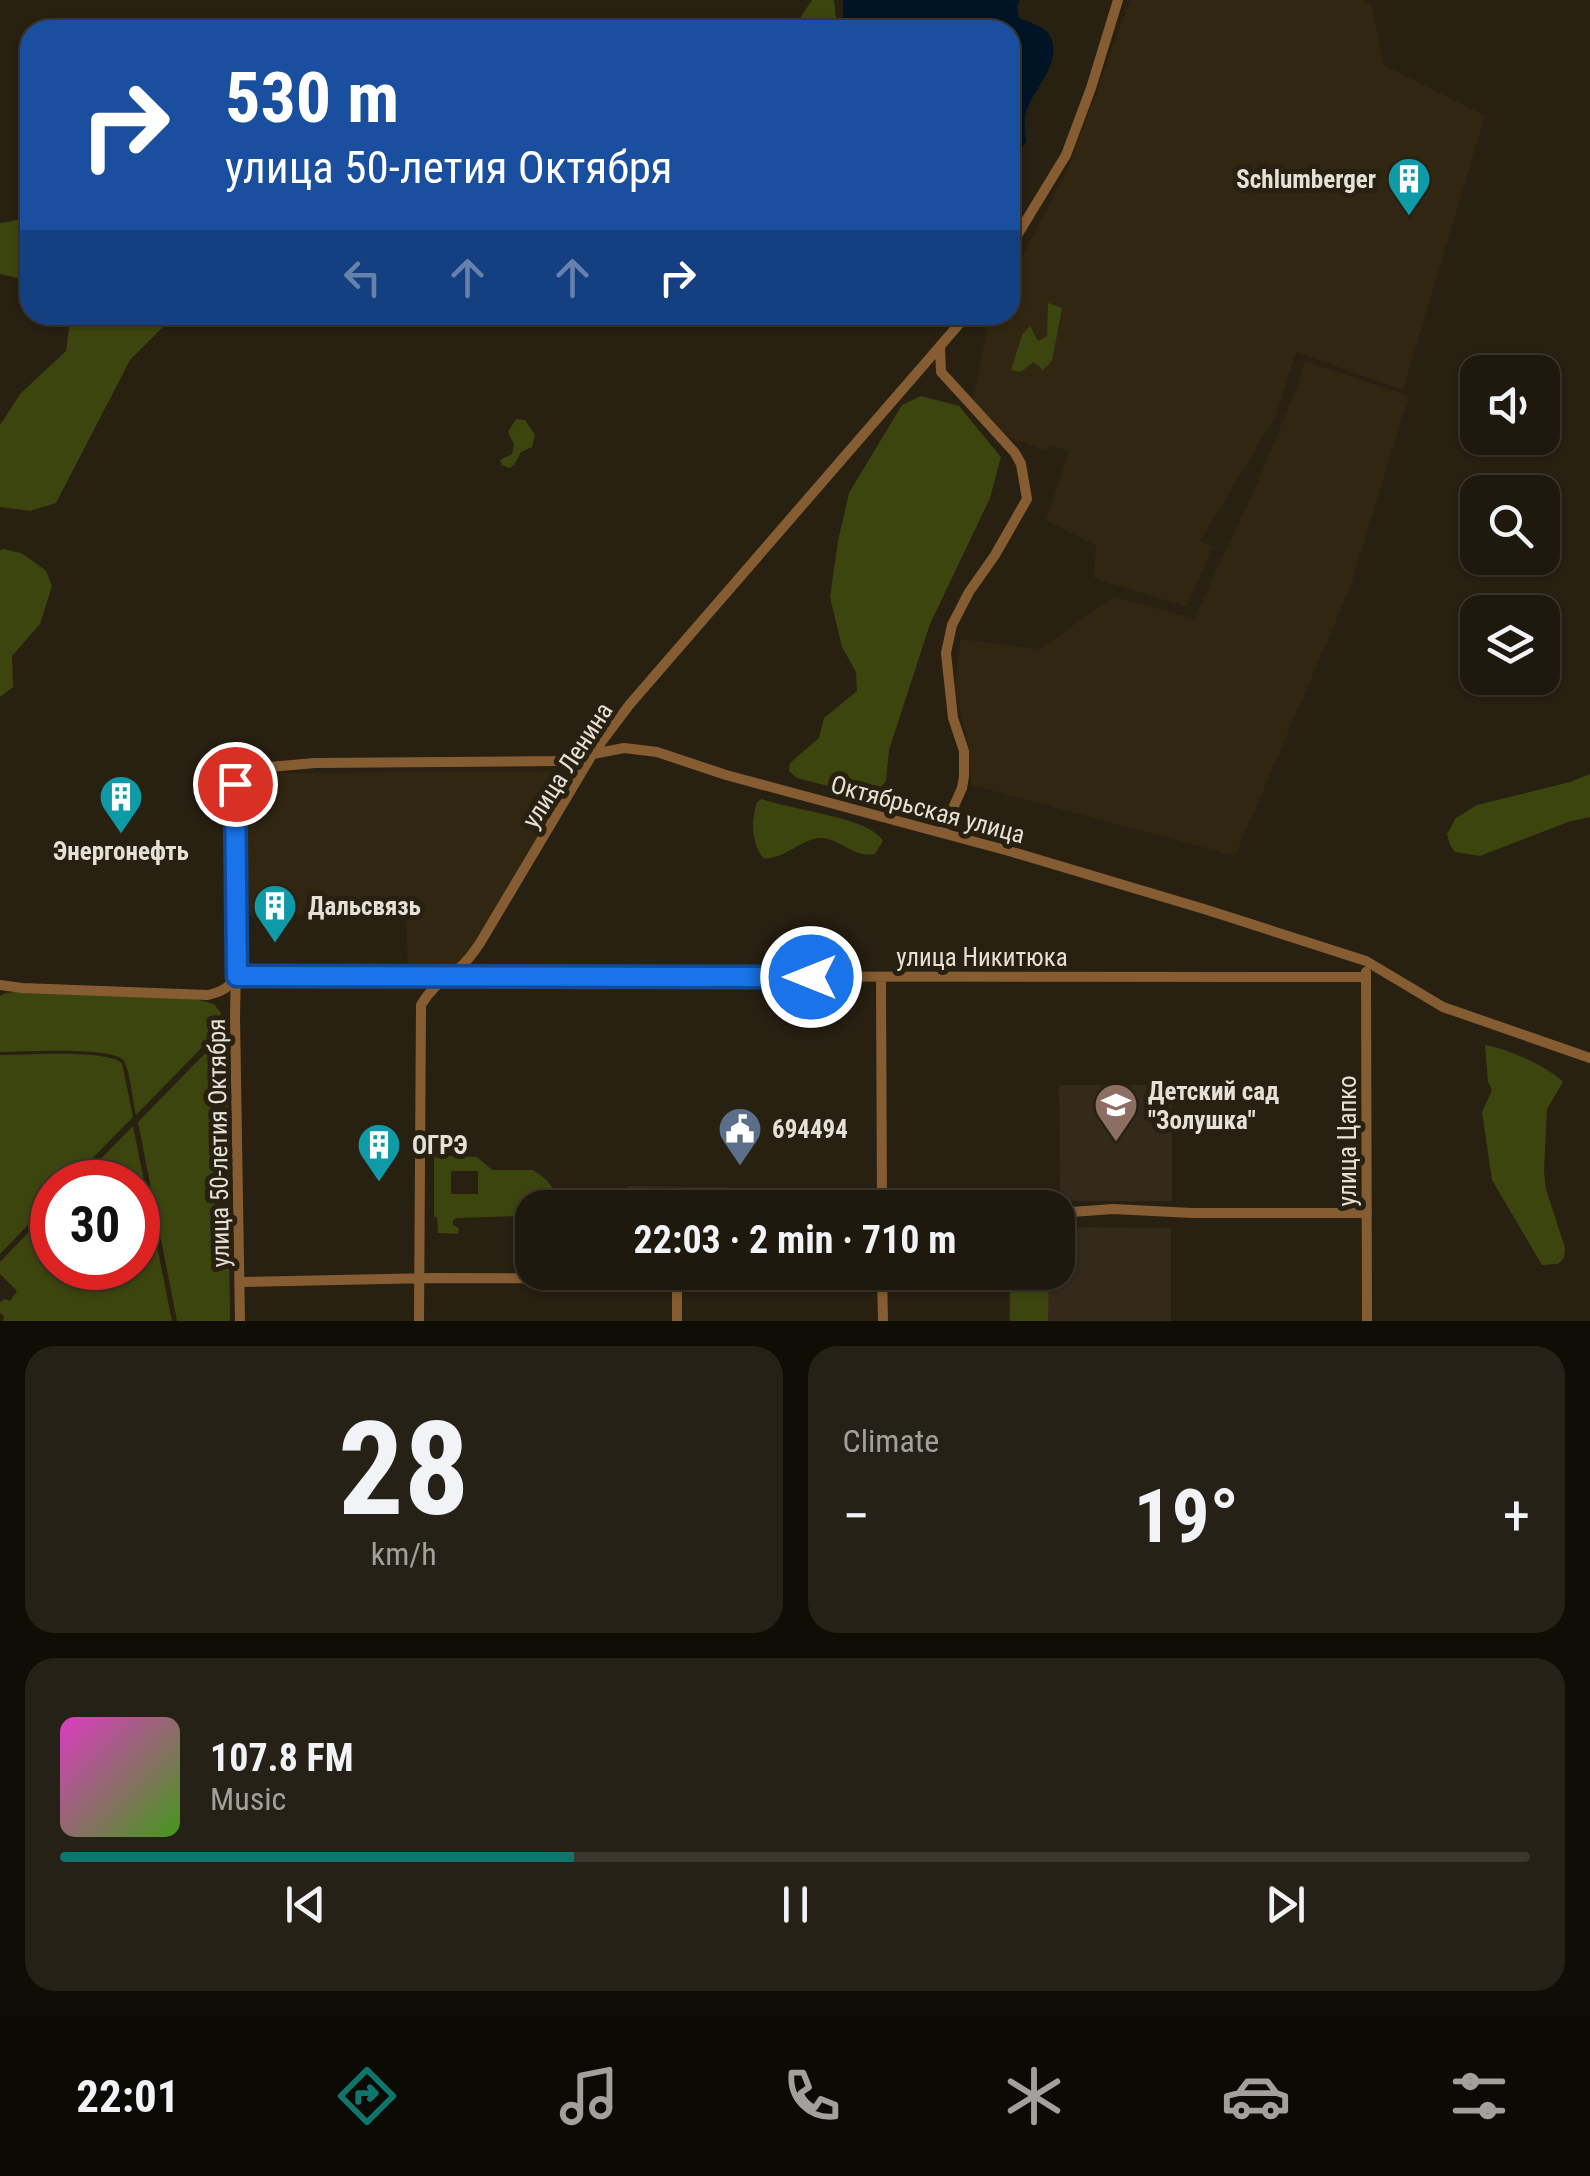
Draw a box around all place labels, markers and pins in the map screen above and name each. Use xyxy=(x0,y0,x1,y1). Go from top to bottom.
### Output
building icon: Schlumberger xyxy=(1386,156,1432,217)
place label: Schlumberger xyxy=(1236,165,1376,194)
pin xyxy=(193,742,278,827)
building icon: Энергонефть xyxy=(98,774,144,835)
place label: Энергонефть xyxy=(53,837,189,866)
building icon: Дальсвязь xyxy=(252,883,298,944)
place label: Дальсвязь xyxy=(308,892,421,921)
place label: Детский сад "Золушка" xyxy=(1148,1077,1279,1135)
school or university icon: Детский сад "Золушка" xyxy=(1093,1082,1139,1143)
public building icon: 694494 xyxy=(717,1106,763,1167)
place label: 694494 xyxy=(772,1115,848,1144)
building icon: ОГРЭ xyxy=(356,1122,402,1183)
place label: ОГРЭ xyxy=(412,1131,468,1160)

